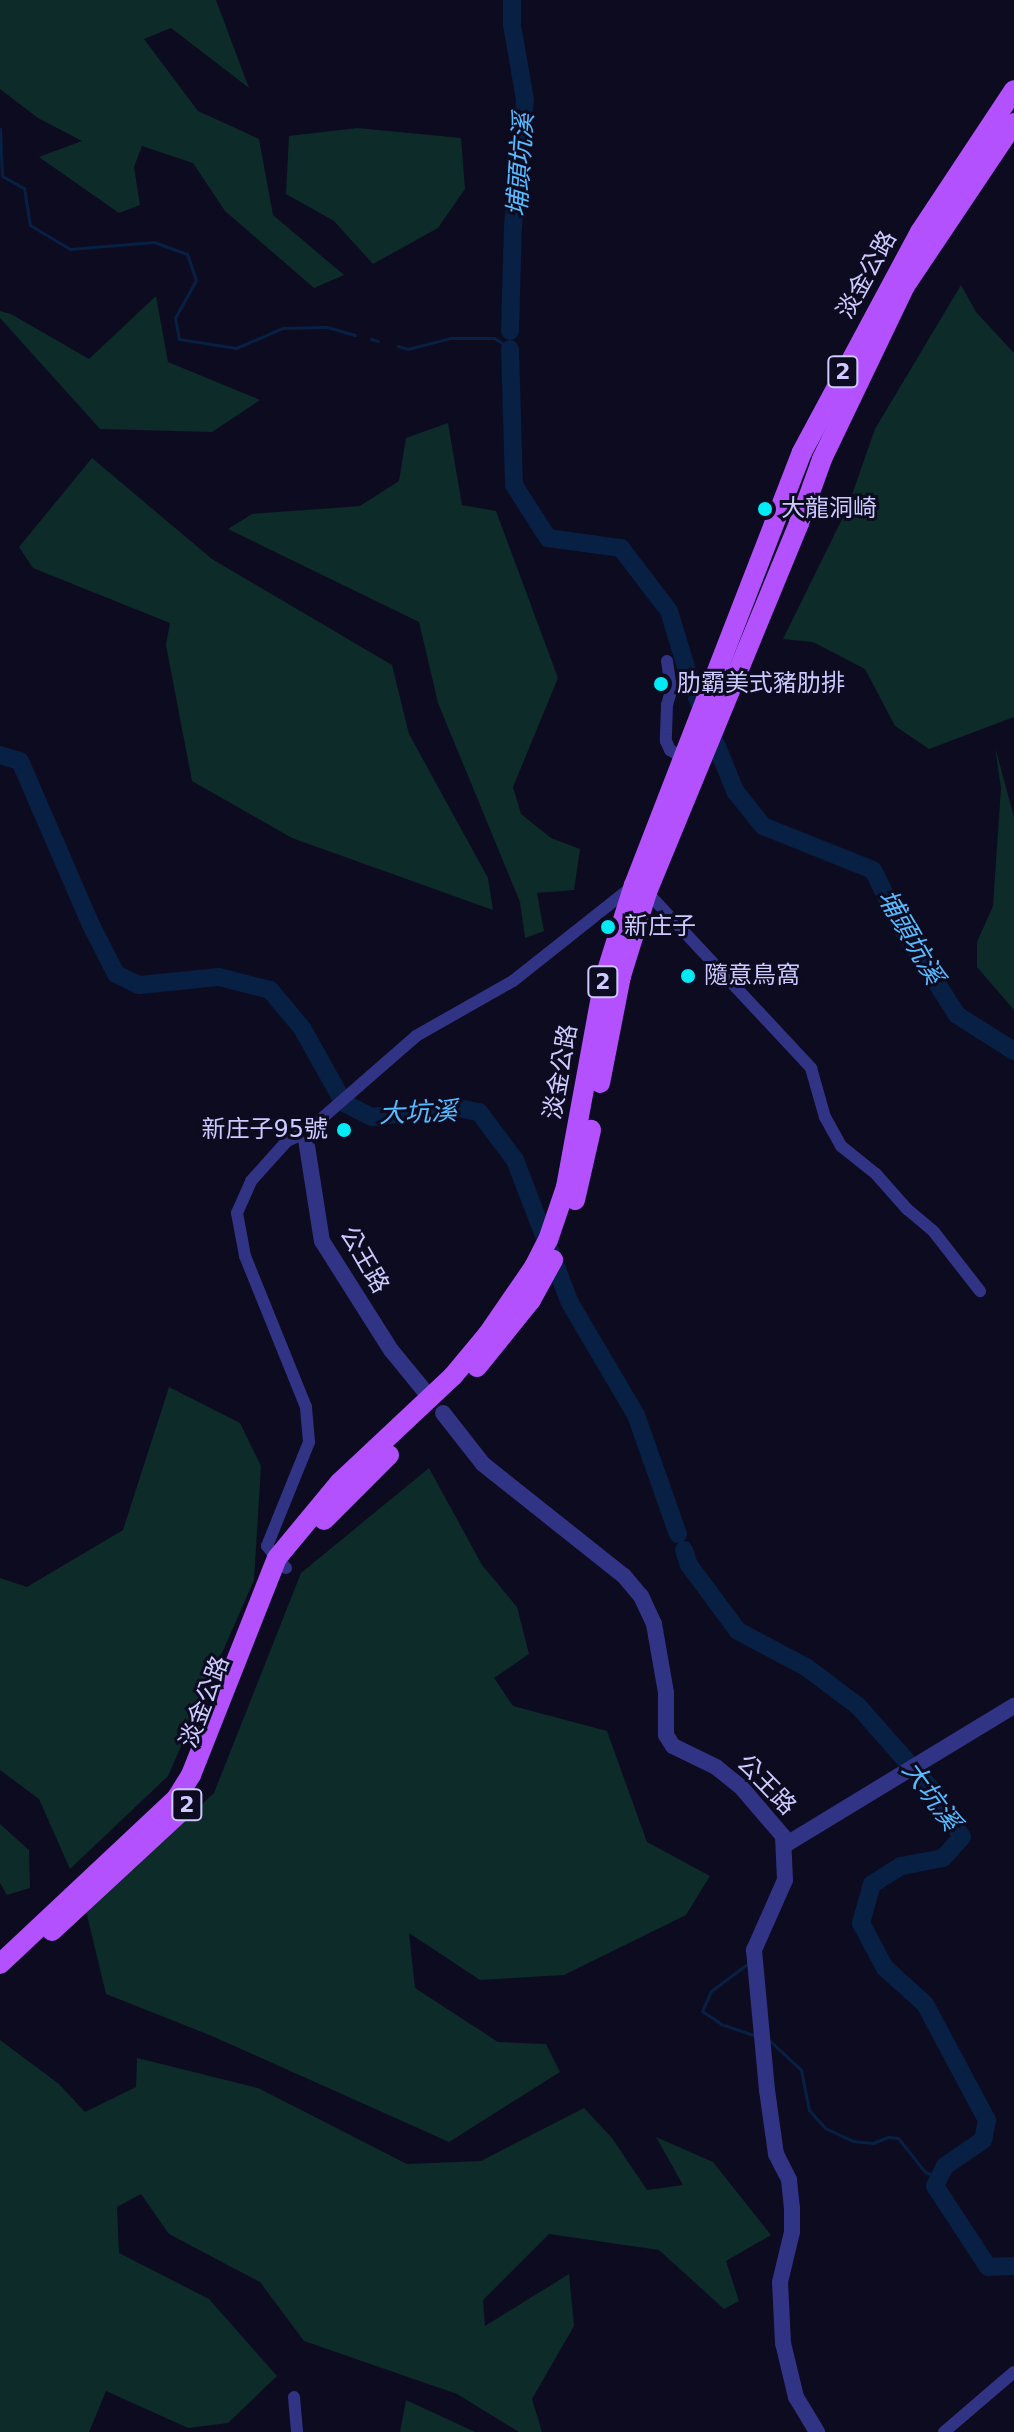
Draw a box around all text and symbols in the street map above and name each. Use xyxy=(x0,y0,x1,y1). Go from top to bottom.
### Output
water label: 埔頭坑溪 xyxy=(502,112,540,218)
street label: 淡金公路 xyxy=(831,226,903,324)
road number: 2 xyxy=(827,354,859,390)
place label: 大龍洞崎 xyxy=(781,495,877,523)
marker: 大龍洞崎 xyxy=(756,500,774,518)
place label: 肋霸美式豬肋排 xyxy=(677,670,845,698)
marker: 肋霸美式豬肋排 xyxy=(652,675,670,693)
water label: 埔頭坑溪 xyxy=(870,884,950,990)
place label: 新庄子 xyxy=(624,913,696,941)
marker: 新庄子 xyxy=(599,918,617,936)
place label: 隨意鳥窩 xyxy=(704,962,800,990)
road number: 2 xyxy=(587,964,619,1000)
marker: 隨意鳥窩 xyxy=(679,967,697,985)
street label: 淡金公路 xyxy=(538,1022,584,1122)
water label: 大坑溪 xyxy=(378,1096,458,1130)
place label: 新庄子95號 xyxy=(201,1116,328,1144)
marker: 新庄子95號 xyxy=(335,1121,353,1139)
street label: 公王路 xyxy=(334,1222,394,1298)
street label: 淡金公路 xyxy=(174,1652,236,1752)
street label: 公王路 xyxy=(731,1749,801,1821)
water label: 大坑溪 xyxy=(895,1755,967,1837)
road number: 2 xyxy=(171,1787,203,1823)

